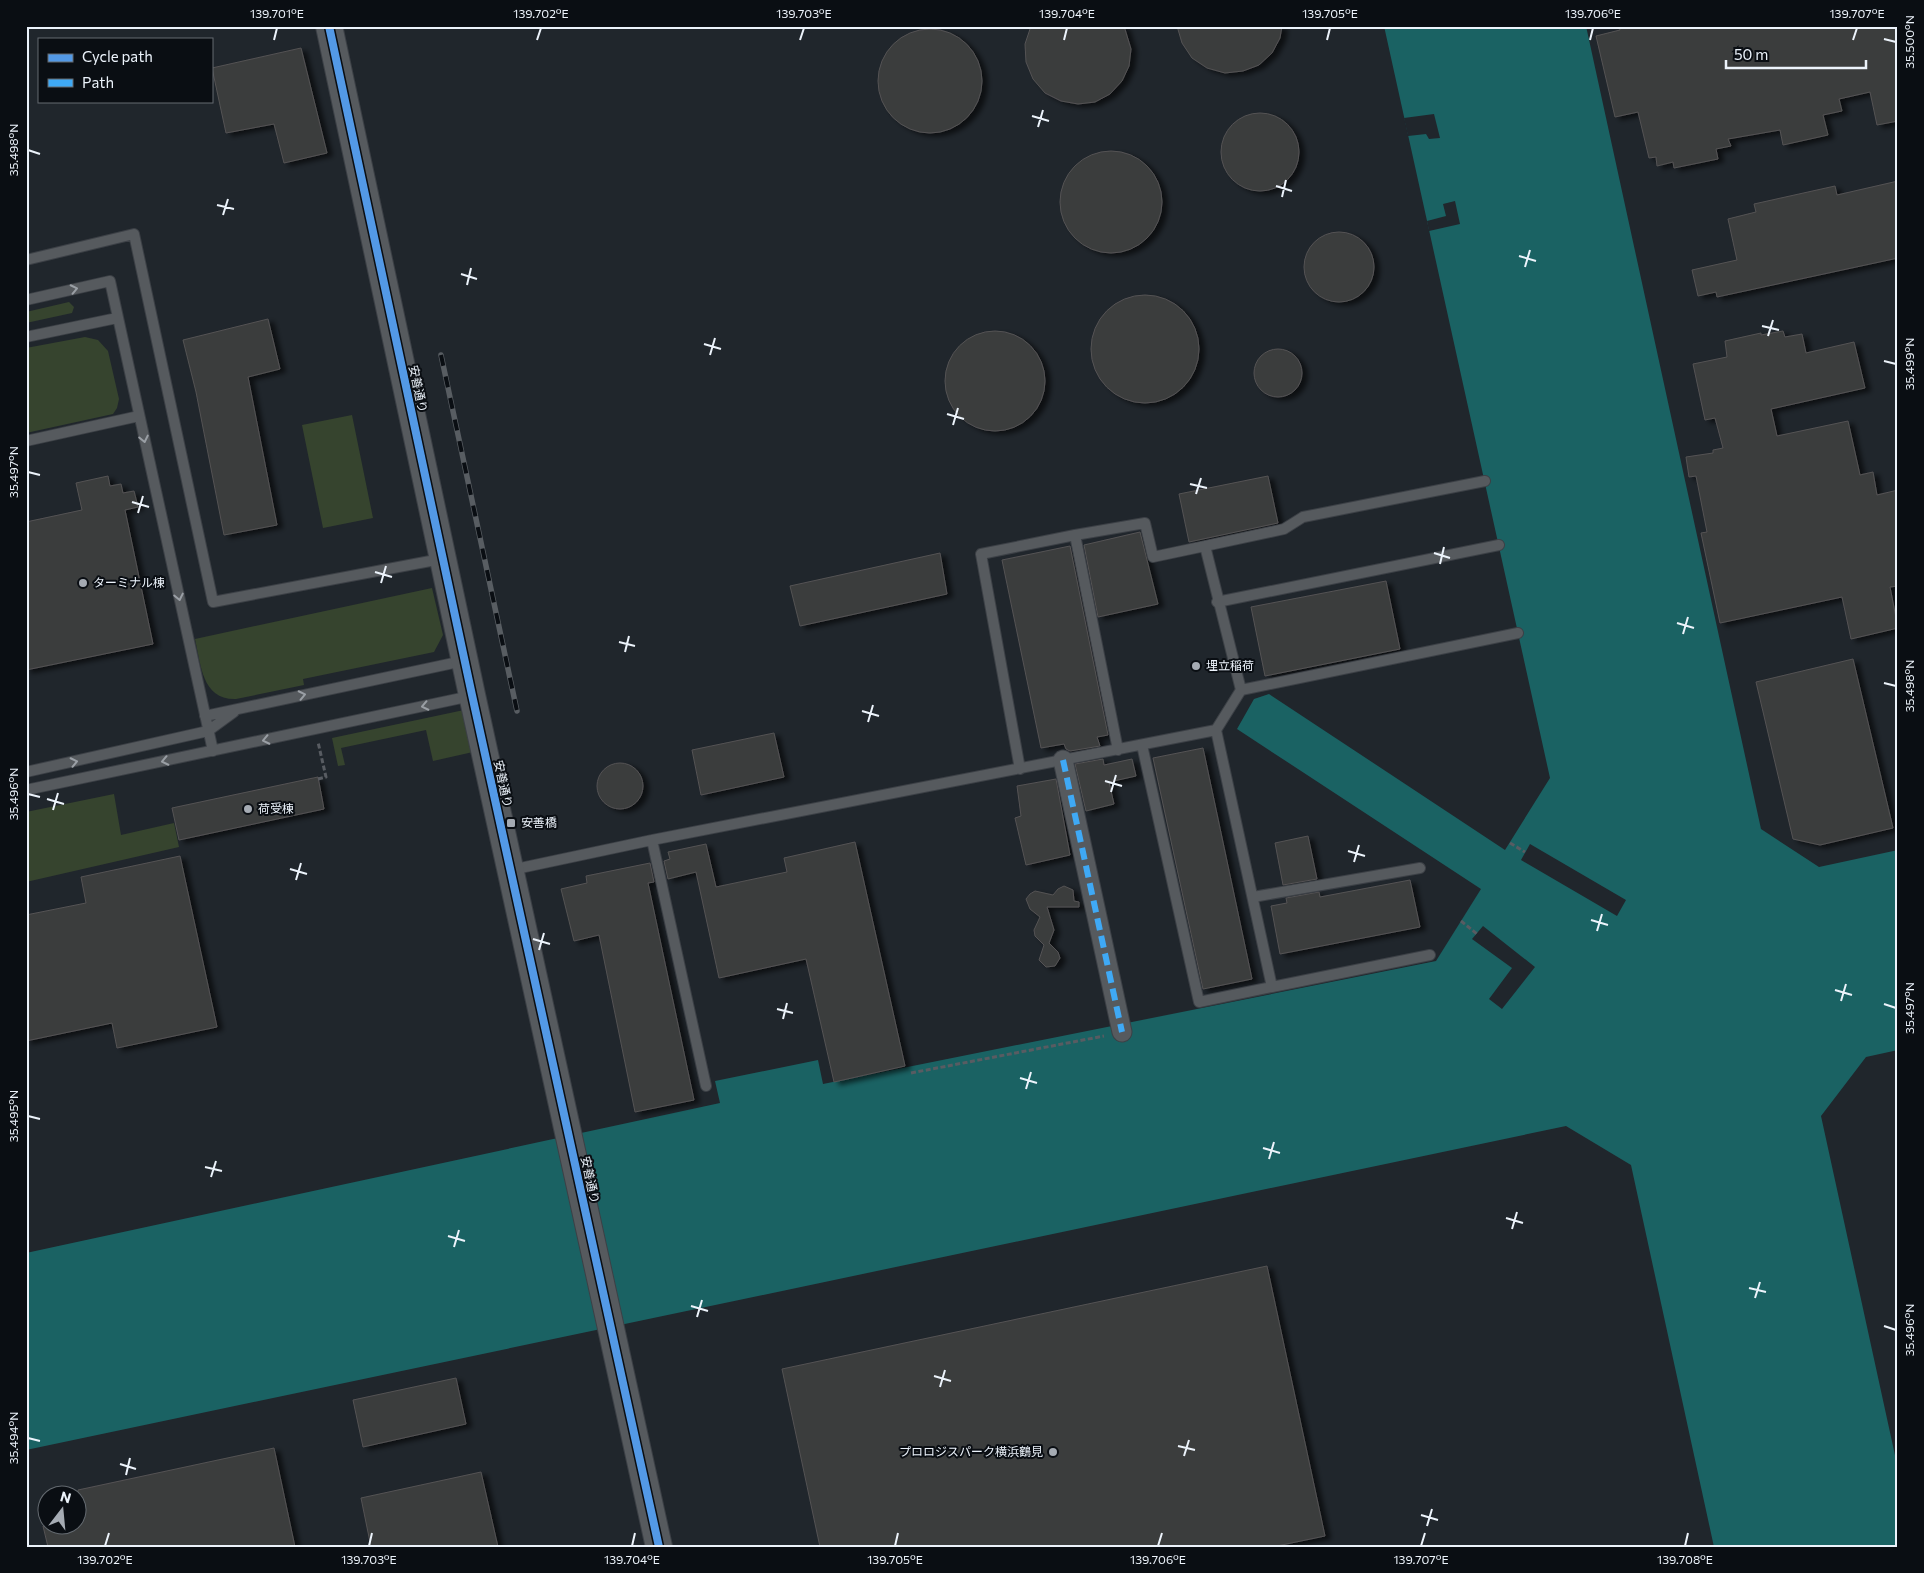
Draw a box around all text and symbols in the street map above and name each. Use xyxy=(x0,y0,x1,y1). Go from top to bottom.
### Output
text: 139.701°E xyxy=(250,6,304,20)
text: 139.702°E xyxy=(513,6,569,20)
text: 139.703°E xyxy=(776,6,832,20)
text: 139.704°E xyxy=(1039,6,1095,20)
text: 139.705°E xyxy=(1302,6,1358,20)
text: 139.706°E xyxy=(1565,6,1621,20)
text: 139.707°E xyxy=(1829,6,1885,20)
text: 35.500°N xyxy=(1902,15,1916,69)
legend xyxy=(38,38,212,102)
scale bar xyxy=(1726,38,1866,70)
text: 50 m xyxy=(1734,45,1768,63)
text: Cycle path xyxy=(82,47,153,65)
text: Path xyxy=(82,73,114,91)
text: 35.498°N xyxy=(6,124,20,176)
one-way arrow xyxy=(69,284,78,295)
text: 35.499°N xyxy=(1902,338,1916,390)
street label: 安善通り xyxy=(407,364,431,414)
one-way arrow xyxy=(138,434,149,443)
text: 35.497°N xyxy=(6,446,20,498)
place label: ターミナル棟 xyxy=(93,575,165,589)
marker: ターミナル棟 xyxy=(77,577,89,589)
one-way arrow xyxy=(173,593,184,602)
place label: 埋立稲荷 xyxy=(1206,658,1254,672)
marker: 埋立稲荷 xyxy=(1190,660,1202,672)
text: 35.498°N xyxy=(1902,660,1916,712)
one-way arrow xyxy=(298,690,306,701)
one-way arrow xyxy=(420,700,429,711)
one-way arrow xyxy=(261,734,270,744)
one-way arrow xyxy=(161,755,169,766)
one-way arrow xyxy=(69,757,78,768)
street label: 安善通り xyxy=(492,759,516,809)
text: 35.496°N xyxy=(6,768,20,820)
place label: 荷受棟 xyxy=(258,801,294,815)
marker: 荷受棟 xyxy=(242,803,254,815)
place label: 安善橋 xyxy=(521,815,557,829)
marker: 安善橋 xyxy=(505,817,517,829)
text: 35.497°N xyxy=(1902,982,1916,1034)
text: 35.495°N xyxy=(6,1090,20,1142)
street label: 安善通り xyxy=(579,1155,603,1205)
text: 35.496°N xyxy=(1902,1304,1916,1356)
text: 35.494°N xyxy=(6,1412,20,1464)
place label: プロロジスパーク横浜鶴見 xyxy=(899,1444,1043,1458)
marker: プロロジスパーク横浜鶴見 xyxy=(1047,1446,1059,1458)
north arrow xyxy=(38,1486,88,1536)
text: N xyxy=(58,1487,73,1507)
text: 139.702°E xyxy=(77,1552,133,1566)
text: 139.703°E xyxy=(341,1552,397,1566)
text: 139.704°E xyxy=(604,1552,660,1566)
text: 139.705°E xyxy=(867,1552,923,1566)
text: 139.706°E xyxy=(1130,1552,1186,1566)
text: 139.707°E xyxy=(1393,1552,1449,1566)
text: 139.708°E xyxy=(1657,1552,1713,1566)

